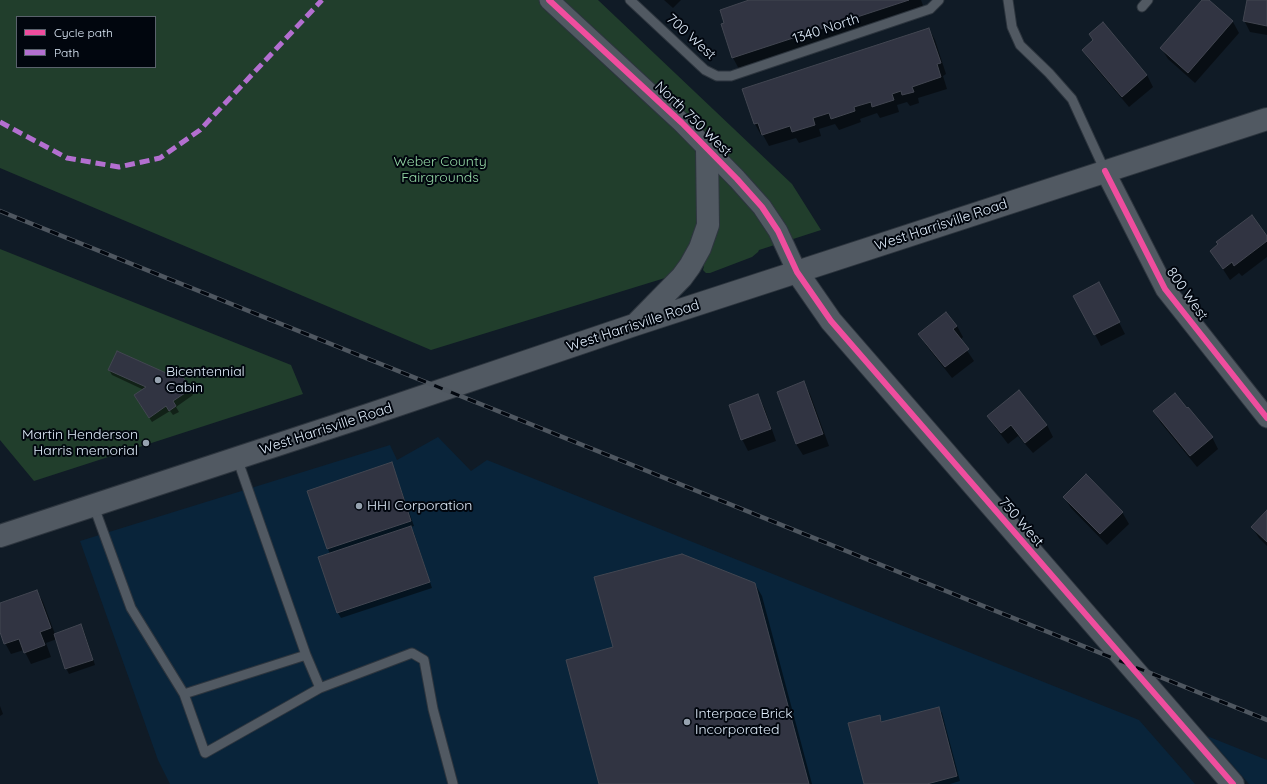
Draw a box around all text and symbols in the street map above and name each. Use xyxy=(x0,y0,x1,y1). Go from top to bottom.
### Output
street label: 1340 North xyxy=(791,10,861,48)
street label: 700 West xyxy=(663,11,719,63)
legend xyxy=(16,16,156,68)
text: Cycle path xyxy=(54,25,113,40)
text: Path xyxy=(54,45,79,60)
street label: North 750 West xyxy=(651,78,735,160)
park label: Weber County Fairgrounds xyxy=(393,154,487,186)
street label: West Harrisville Road xyxy=(873,196,1009,254)
street label: 800 West xyxy=(1163,264,1211,324)
street label: West Harrisville Road xyxy=(565,297,701,355)
place label: Bicentennial Cabin xyxy=(166,364,245,396)
marker: Bicentennial Cabin xyxy=(153,375,163,385)
street label: West Harrisville Road xyxy=(258,400,394,458)
place label: Martin Henderson Harris memorial xyxy=(22,427,138,460)
marker: Martin Henderson Harris memorial xyxy=(141,438,151,448)
street label: 750 West xyxy=(995,494,1047,550)
place label: HHI Corporation xyxy=(367,498,472,514)
marker: HHI Corporation xyxy=(354,501,364,511)
place label: Interpace Brick Incorporated xyxy=(695,706,793,738)
marker: Interpace Brick Incorporated xyxy=(682,717,692,727)

